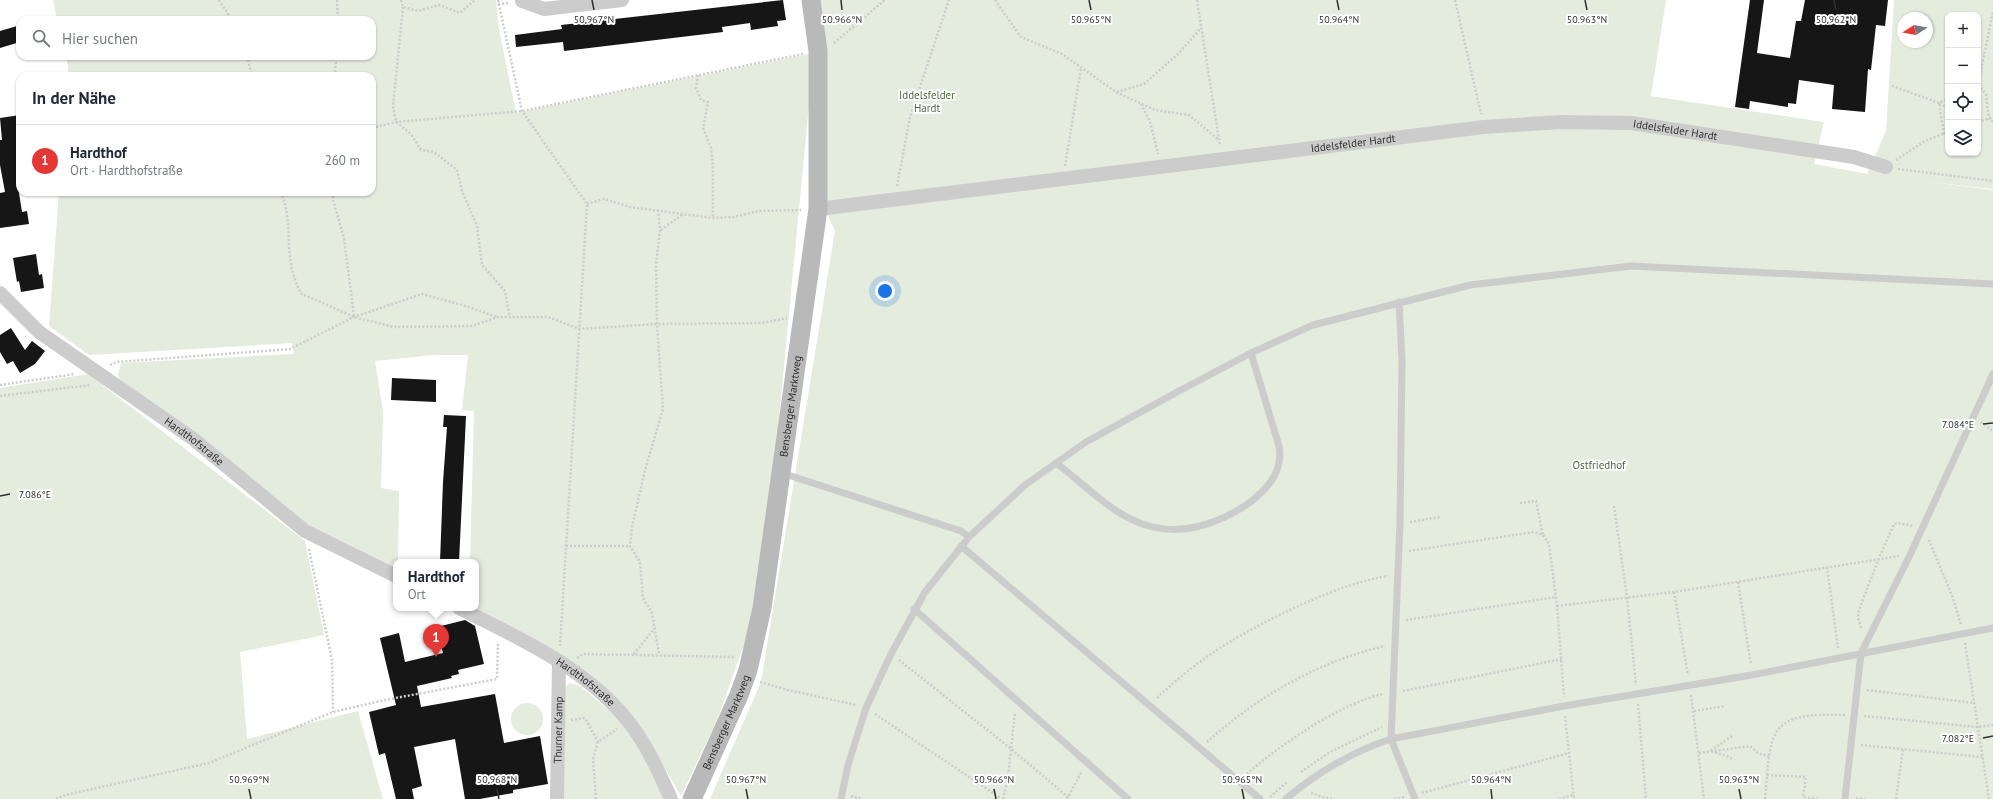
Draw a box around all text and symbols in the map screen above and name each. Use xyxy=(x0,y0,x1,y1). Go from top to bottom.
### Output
north arrow xyxy=(1897,12,1933,48)
map controls xyxy=(1945,12,1981,156)
button: + xyxy=(1945,12,1981,48)
text: 50.967°N xyxy=(574,13,614,26)
text: 50.966°N xyxy=(822,13,862,26)
text: 50.965°N xyxy=(1071,13,1111,26)
text: 50.964°N xyxy=(1319,13,1359,26)
text: 50.963°N xyxy=(1567,13,1607,26)
text: 50.962°N xyxy=(1816,13,1856,26)
search box xyxy=(16,16,376,60)
icon: search xyxy=(30,27,52,49)
text: Hier suchen xyxy=(62,29,138,48)
button: − xyxy=(1945,48,1981,84)
button: locate xyxy=(1945,84,1981,120)
text: In der Nähe xyxy=(32,87,116,109)
park label: Iddelsfelder Hardt xyxy=(899,88,955,115)
street label: Iddelsfelder Hardt xyxy=(1632,116,1719,143)
button: layers xyxy=(1945,120,1981,156)
street label: Iddelsfelder Hardt xyxy=(1310,131,1396,155)
text: Hardthof xyxy=(70,143,127,162)
text: 1 xyxy=(41,152,49,169)
text: 260 m xyxy=(325,152,360,169)
text: Ort · Hardthofstraße xyxy=(70,162,183,179)
your location xyxy=(875,281,895,301)
street label: Bensberger Marktweg xyxy=(776,354,804,458)
street label: Hardthofstraße xyxy=(162,414,227,469)
text: 7.084°E xyxy=(1942,418,1974,431)
park label: Ostfriedhof xyxy=(1573,458,1626,472)
text: 7.086°E xyxy=(19,488,51,501)
popup xyxy=(393,559,479,611)
text: Hardthof xyxy=(408,567,464,586)
text: Ort xyxy=(408,586,426,603)
pin: 1 xyxy=(423,624,449,657)
street label: Hardthofstraße xyxy=(554,654,618,709)
street label: Bensberger Marktweg xyxy=(699,673,753,772)
street label: Thurner Kamp xyxy=(551,696,565,764)
text: 7.082°E xyxy=(1942,732,1974,745)
text: 50.969°N xyxy=(229,773,269,786)
text: 50.968°N xyxy=(477,773,517,786)
text: 50.967°N xyxy=(726,773,766,786)
text: 50.966°N xyxy=(974,773,1014,786)
text: 50.965°N xyxy=(1222,773,1262,786)
text: 50.964°N xyxy=(1471,773,1511,786)
text: 50.963°N xyxy=(1719,773,1759,786)

